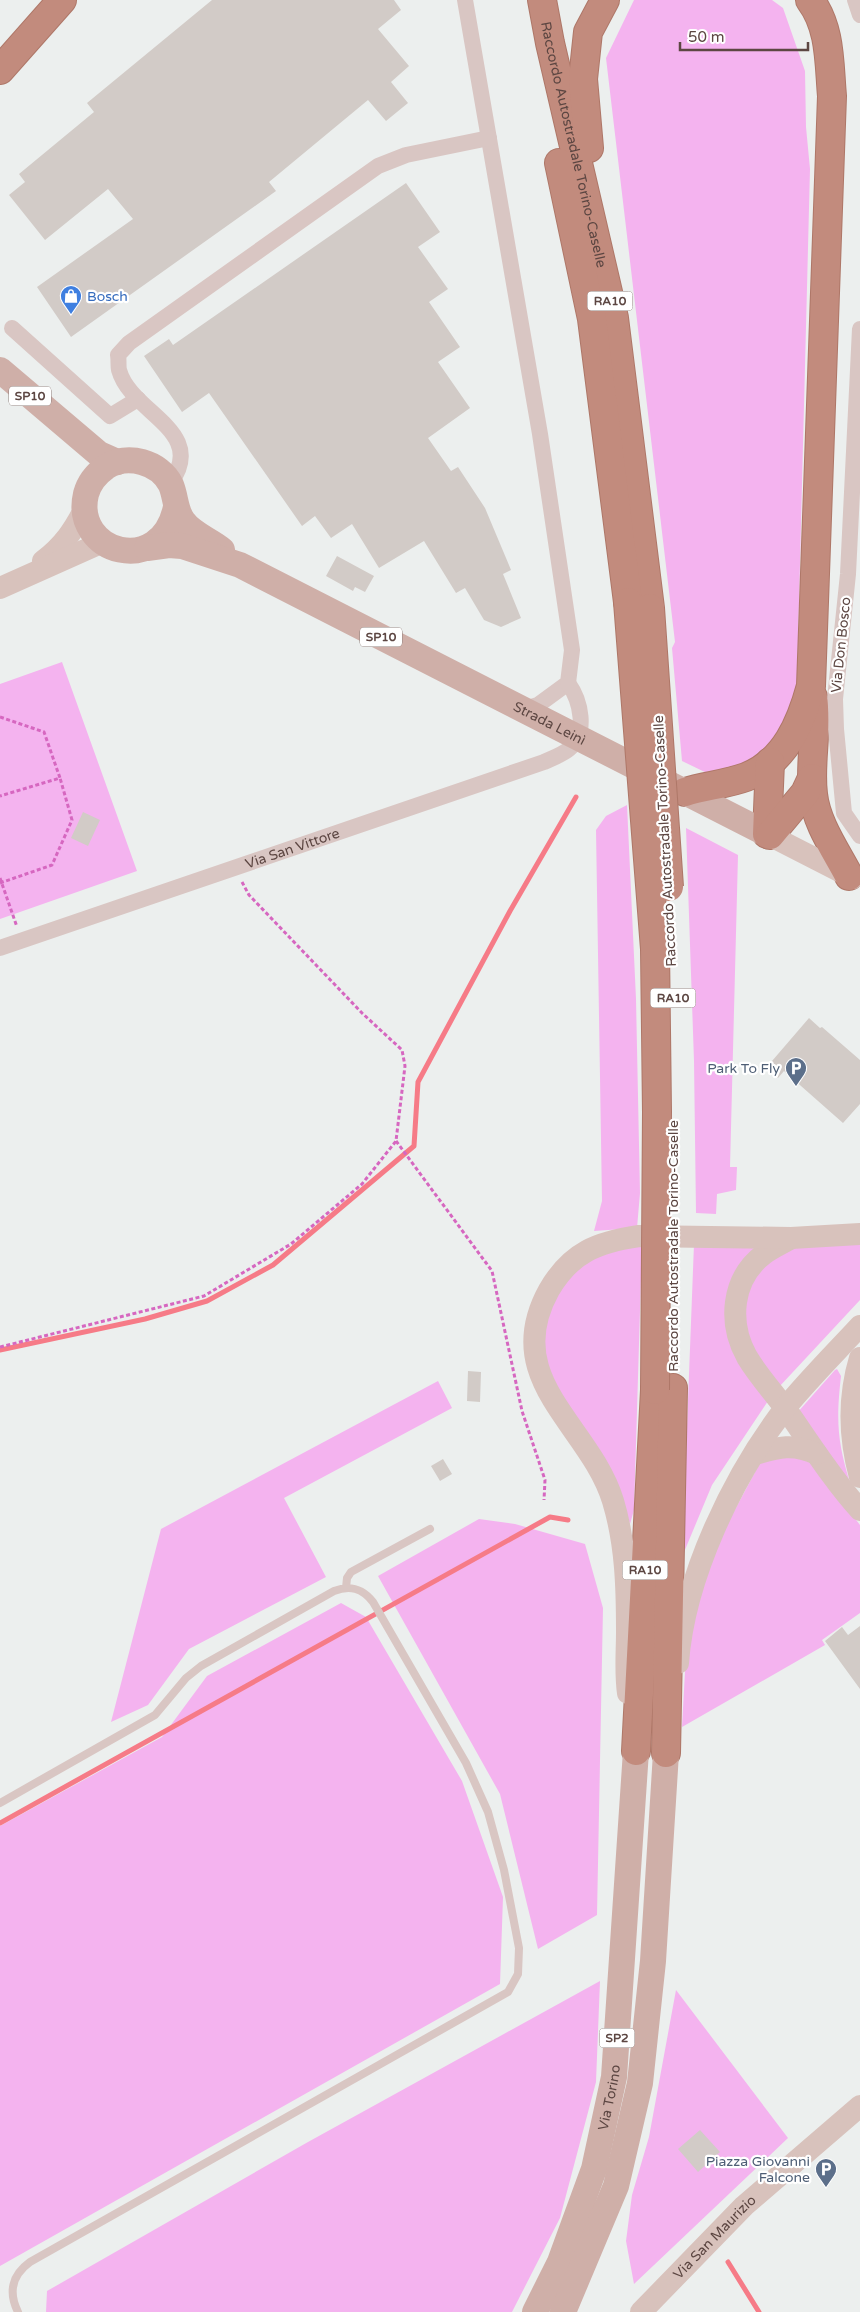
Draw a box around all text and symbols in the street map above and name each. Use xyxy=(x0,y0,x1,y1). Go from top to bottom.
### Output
street label: Raccordo Autostradale Torino-Caselle xyxy=(538,20,610,269)
scale bar xyxy=(680,20,808,52)
text: 50 m xyxy=(688,28,725,46)
shop icon: Bosch xyxy=(59,284,83,315)
place label: Bosch xyxy=(87,288,128,305)
road number: RA10 xyxy=(588,292,632,310)
road number: SP10 xyxy=(9,386,51,406)
street label: Via Don Bosco xyxy=(828,596,854,694)
road number: SP10 xyxy=(360,628,402,646)
street label: Strada Leinì xyxy=(511,698,589,749)
street label: Raccordo Autostradale Torino-Caselle xyxy=(650,715,680,967)
street label: Via San Vittore xyxy=(243,824,342,872)
road number: RA10 xyxy=(650,988,696,1008)
parking icon: Park To Fly xyxy=(784,1056,808,1087)
place label: Park To Fly xyxy=(707,1060,780,1077)
street label: Raccordo Autostradale Torino-Caselle xyxy=(665,1120,682,1372)
road number: RA10 xyxy=(622,1560,668,1580)
road number: SP2 xyxy=(600,2029,634,2048)
street label: Via Torino xyxy=(594,2064,623,2132)
place label: Piazza Giovanni Falcone xyxy=(706,2153,810,2186)
parking icon: Piazza Giovanni Falcone xyxy=(814,2157,838,2188)
street label: Via San Maurizio xyxy=(669,2191,759,2282)

